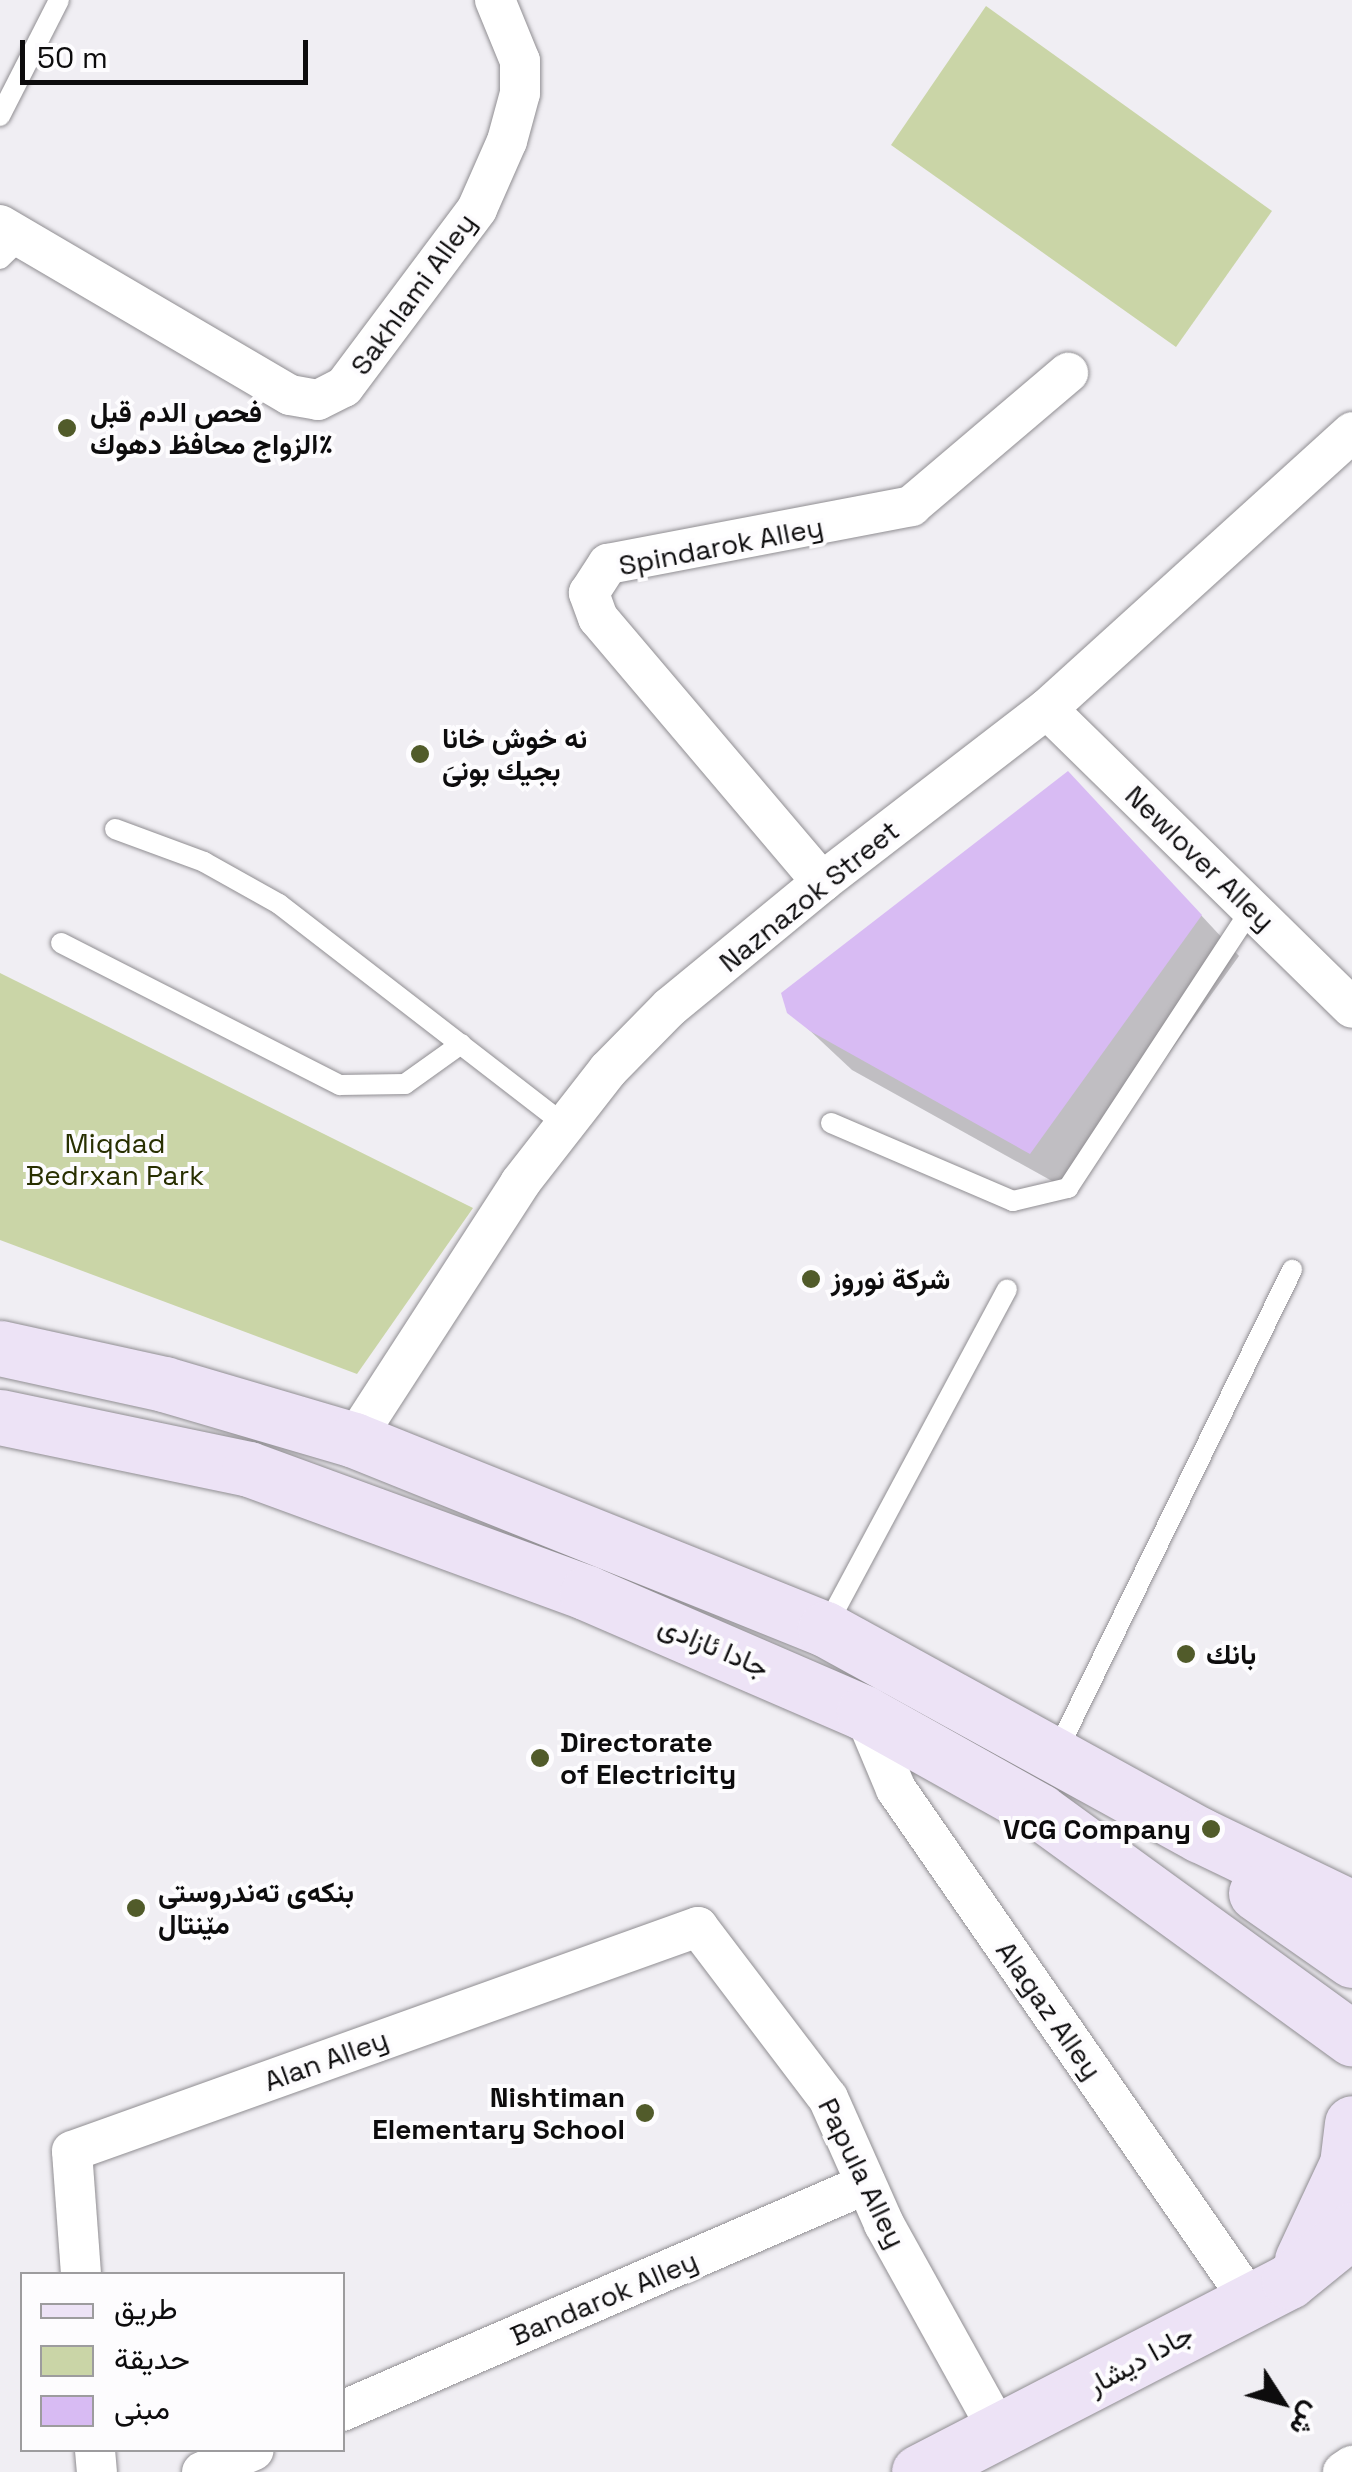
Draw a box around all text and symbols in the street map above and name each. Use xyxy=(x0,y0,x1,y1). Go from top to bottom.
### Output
scale bar xyxy=(25,20,312,82)
text: 50 m xyxy=(37,38,108,77)
street label: Sakhlami Alley xyxy=(343,207,483,381)
place label: فحص الدم قبل الزواج محافظ دهوك٪ xyxy=(90,395,333,461)
marker: فحص الدم قبل الزواج محافظ دهوك٪ xyxy=(54,415,80,441)
street label: Spindarok Alley xyxy=(616,510,826,582)
place label: نه خوش خانا بجيك بونىَ xyxy=(442,721,587,787)
marker: نه خوش خانا بجيك بونىَ xyxy=(407,741,433,767)
street label: Newlover Alley xyxy=(1118,778,1282,938)
street label: Naznazok Street xyxy=(712,813,906,979)
park label: Miqdad Bedrxan Park xyxy=(26,1126,204,1192)
place label: شركة نوروز xyxy=(831,1262,950,1296)
marker: شركة نوروز xyxy=(800,1268,822,1290)
street label: جادا ئازادی xyxy=(654,1608,774,1684)
place label: بانك xyxy=(1206,1637,1256,1671)
marker: بانك xyxy=(1175,1643,1197,1665)
place label: Directorate of Electricity xyxy=(560,1725,736,1791)
marker: Directorate of Electricity xyxy=(529,1747,551,1769)
place label: VCG Company xyxy=(1003,1812,1191,1846)
marker: VCG Company xyxy=(1200,1818,1222,1840)
place label: بنکەی تەندروستی مێنتال xyxy=(158,1875,354,1941)
marker: بنکەی تەندروستی مێنتال xyxy=(123,1895,149,1921)
street label: Alagaz Alley xyxy=(989,1934,1109,2086)
street label: Alan Alley xyxy=(259,2022,393,2098)
place label: Nishtiman Elementary School xyxy=(372,2080,625,2146)
street label: Papula Alley xyxy=(811,2092,913,2254)
marker: Nishtiman Elementary School xyxy=(634,2102,656,2124)
street label: Bandarok Alley xyxy=(505,2243,703,2353)
legend xyxy=(20,2272,345,2452)
text: طريق xyxy=(114,2289,178,2328)
street label: جادا دیشار xyxy=(1081,2316,1199,2402)
text: حديقة xyxy=(114,2339,190,2378)
north arrow xyxy=(1232,2352,1332,2452)
text: مبنى xyxy=(114,2389,170,2428)
text: ش xyxy=(1282,2395,1331,2444)

